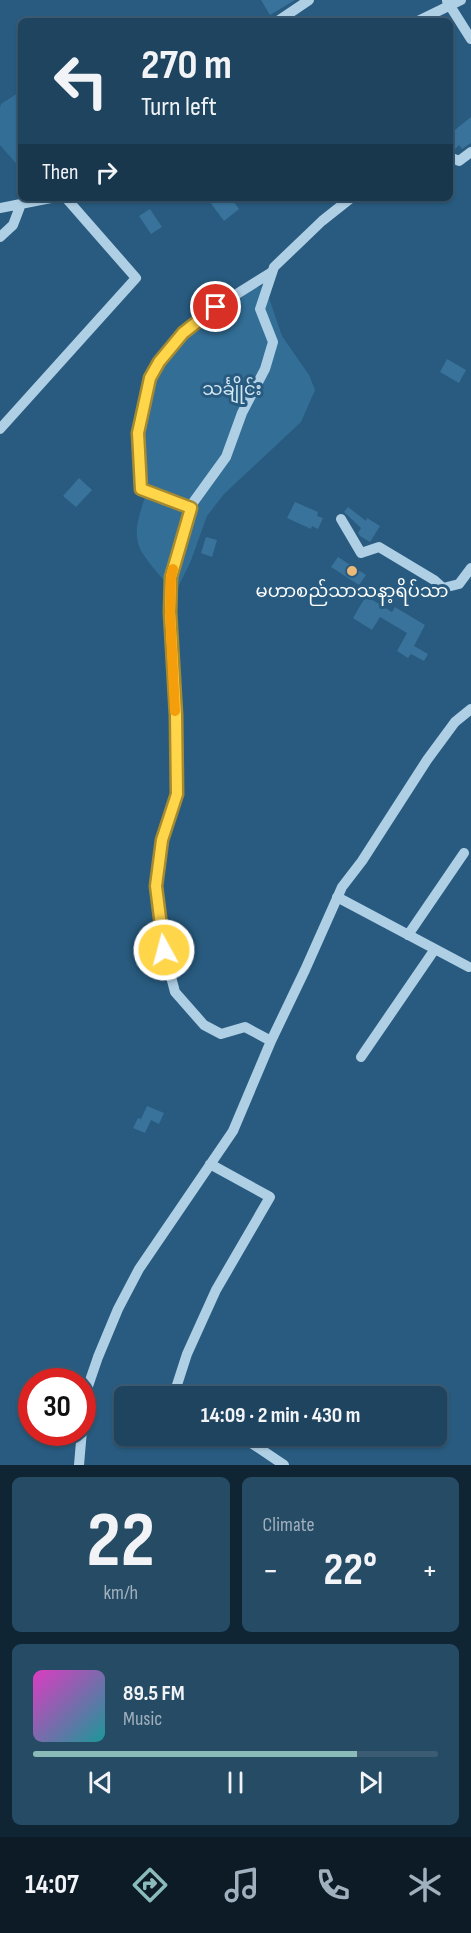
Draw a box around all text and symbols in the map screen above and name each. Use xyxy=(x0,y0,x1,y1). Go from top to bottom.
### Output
text: 270 m xyxy=(141,40,232,91)
icon: left xyxy=(42,42,120,120)
text: Turn left xyxy=(141,91,217,123)
icon: right xyxy=(90,156,123,189)
text: Then xyxy=(42,159,78,186)
pin xyxy=(190,281,241,332)
icon: arrive xyxy=(199,290,232,323)
park label: သင်္ချိုင်း xyxy=(202,375,262,404)
marker: မဟာစည်သာသနာ့ရိပ်သာ xyxy=(345,564,359,578)
place label: မဟာစည်သာသနာ့ရိပ်သာ xyxy=(256,577,448,606)
position arrow xyxy=(132,918,196,982)
speed limit sign: 30 xyxy=(18,1368,96,1446)
text: 14:09 · 2 min · 430 m xyxy=(201,1402,360,1429)
text: 22 xyxy=(87,1495,155,1588)
text: Climate xyxy=(263,1513,315,1537)
text: 22° xyxy=(323,1543,377,1598)
text: − xyxy=(263,1551,279,1591)
text: + xyxy=(422,1551,438,1591)
text: km/h xyxy=(103,1581,138,1605)
text: 89.5 FM xyxy=(123,1680,185,1707)
text: Music xyxy=(123,1707,162,1731)
icon: previous xyxy=(84,1766,117,1799)
icon: pause xyxy=(219,1766,252,1799)
icon: next xyxy=(354,1766,387,1799)
icon: directions xyxy=(129,1864,171,1906)
icon: music xyxy=(221,1864,263,1906)
icon: phone xyxy=(312,1864,354,1906)
icon: climate xyxy=(404,1864,446,1906)
text: 14:07 xyxy=(25,1869,79,1901)

